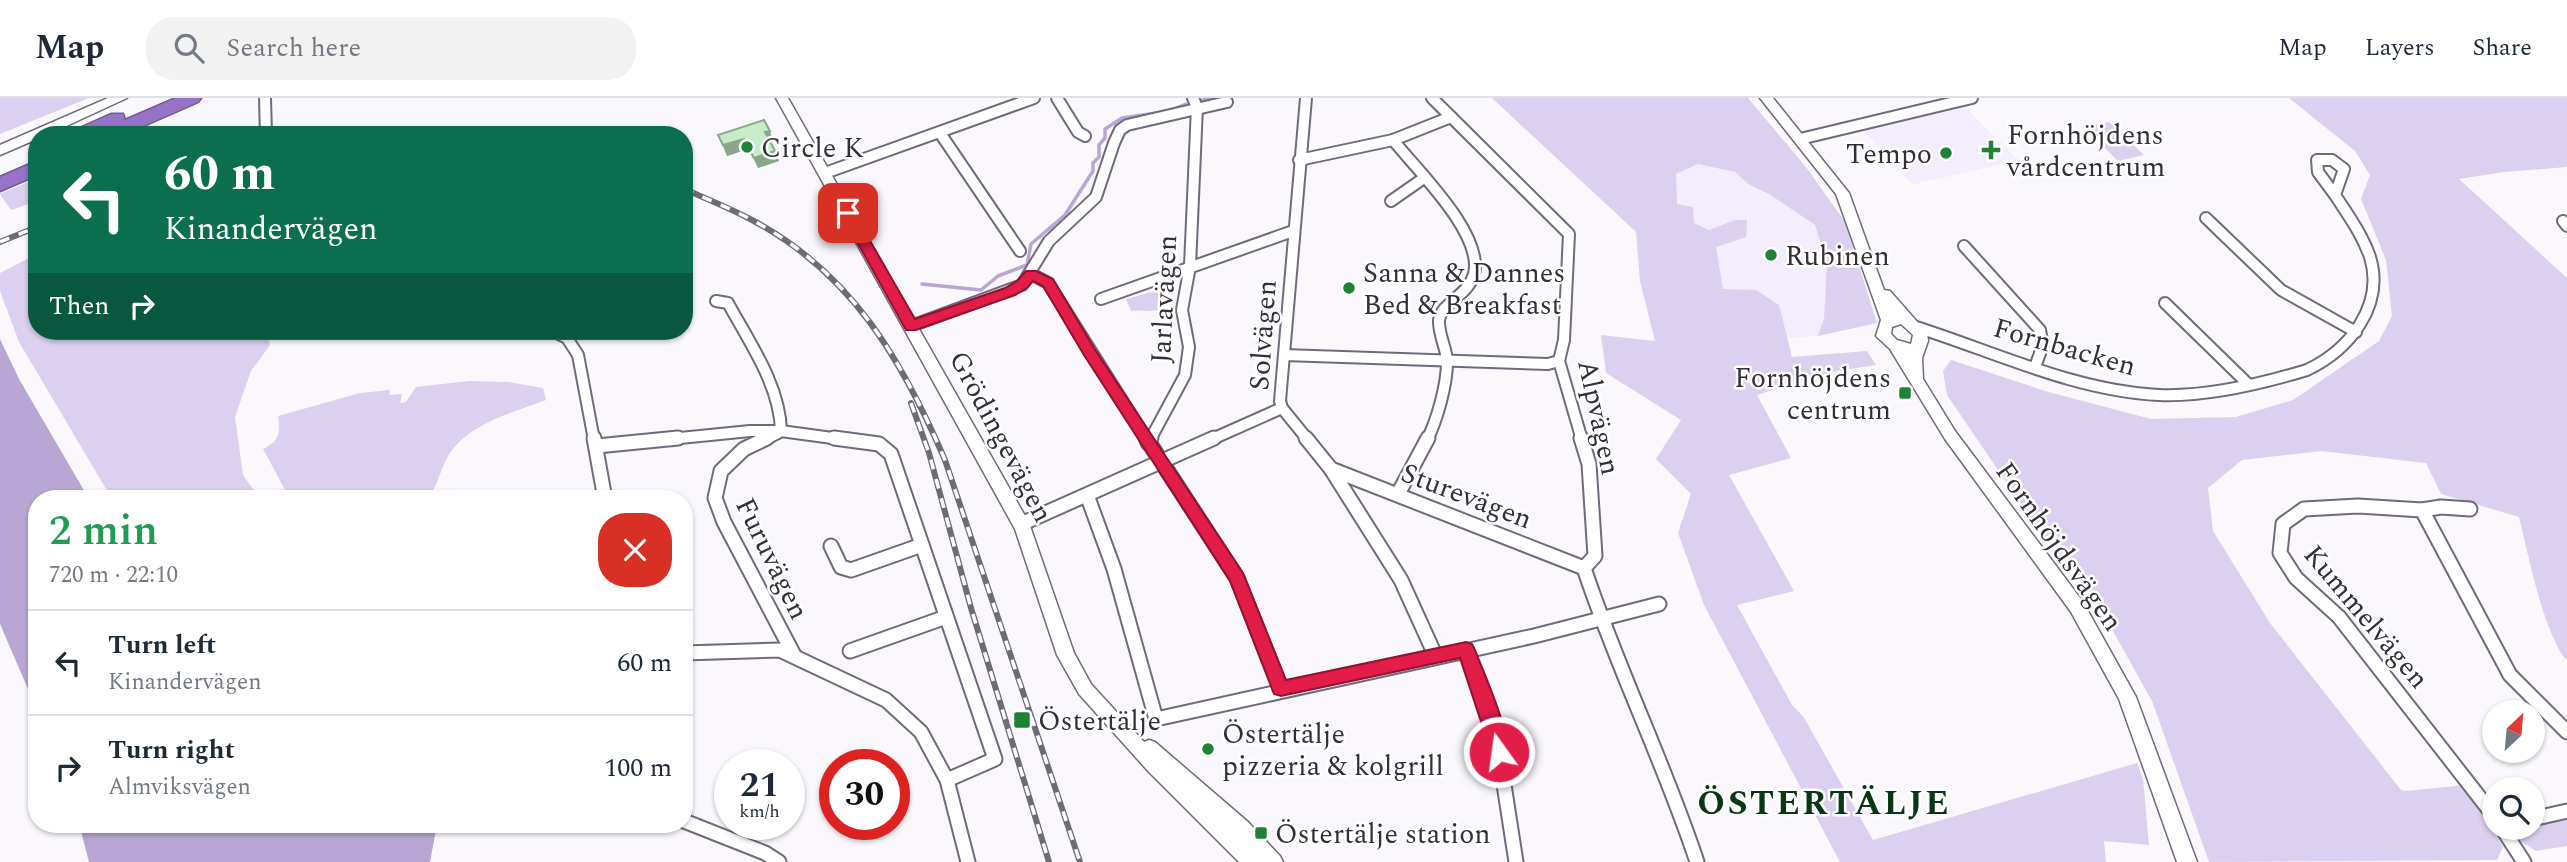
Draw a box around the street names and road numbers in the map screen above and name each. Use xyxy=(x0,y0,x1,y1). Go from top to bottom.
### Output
street label: Jarlavägen xyxy=(1140,234,1189,364)
street label: Solvägen xyxy=(1238,278,1289,392)
street label: Fornbacken xyxy=(1988,307,2141,388)
street label: Grödingevägen xyxy=(937,343,1064,530)
street label: Alpvägen xyxy=(1565,356,1632,479)
street label: Sturevägen xyxy=(1395,452,1538,541)
street label: Fornhöjdsvägen xyxy=(1984,453,2133,641)
street label: Furuvägen xyxy=(724,490,820,627)
street label: Kummelvägen xyxy=(2293,535,2439,699)

